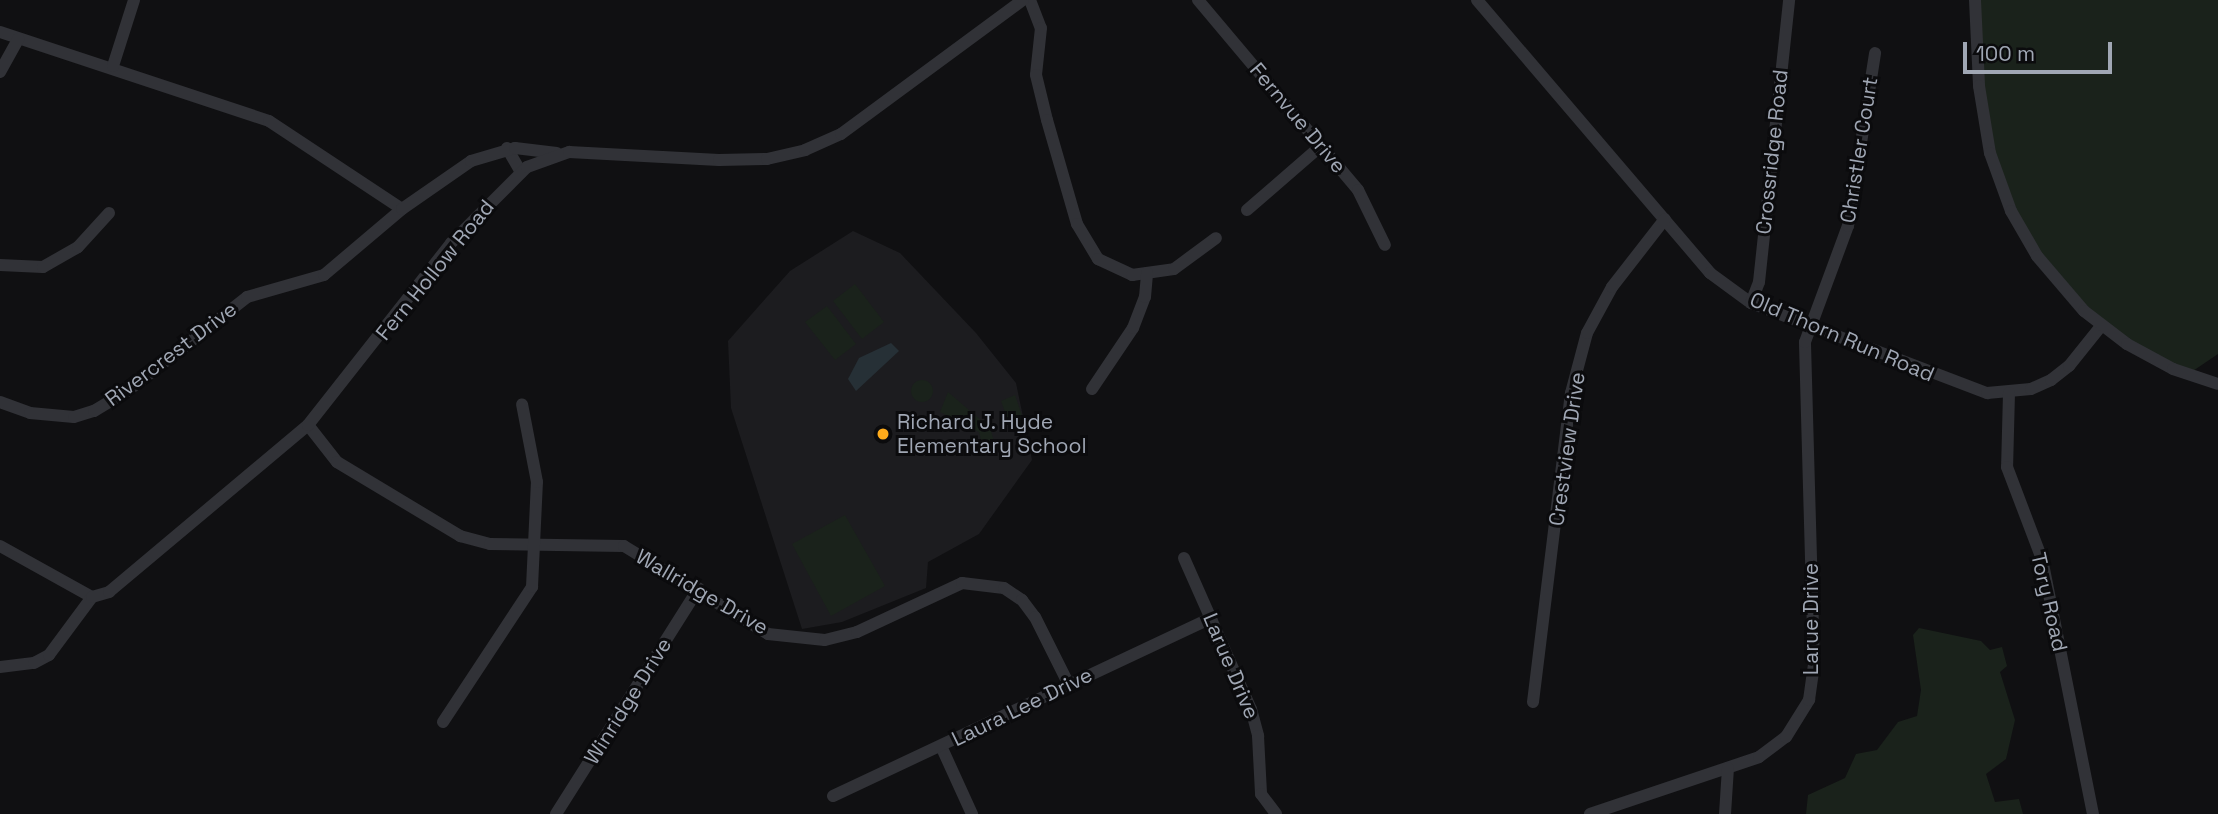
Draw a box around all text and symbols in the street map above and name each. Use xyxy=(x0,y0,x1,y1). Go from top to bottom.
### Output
scale bar xyxy=(1966,28,2115,72)
text: 100 m xyxy=(1976,40,2035,67)
street label: Fernvue Drive xyxy=(1245,58,1351,178)
street label: Crossridge Road xyxy=(1751,68,1793,236)
street label: Christler Court xyxy=(1835,75,1883,225)
street label: Fern Hollow Road xyxy=(371,195,499,345)
street label: Old Thorn Run Road xyxy=(1746,287,1938,387)
street label: Rivercrest Drive xyxy=(100,296,242,412)
street label: Crestview Drive xyxy=(1544,370,1590,528)
place label: Richard J. Hyde Elementary School xyxy=(897,409,1087,459)
marker: Richard J. Hyde Elementary School xyxy=(875,426,891,442)
street label: Wallridge Drive xyxy=(631,544,773,640)
street label: Tory Road xyxy=(2025,550,2073,654)
street label: Larue Drive xyxy=(1798,563,1824,675)
street label: Larue Drive xyxy=(1197,609,1265,723)
street label: Winridge Drive xyxy=(579,633,677,769)
street label: Laura Lee Drive xyxy=(948,662,1096,752)

